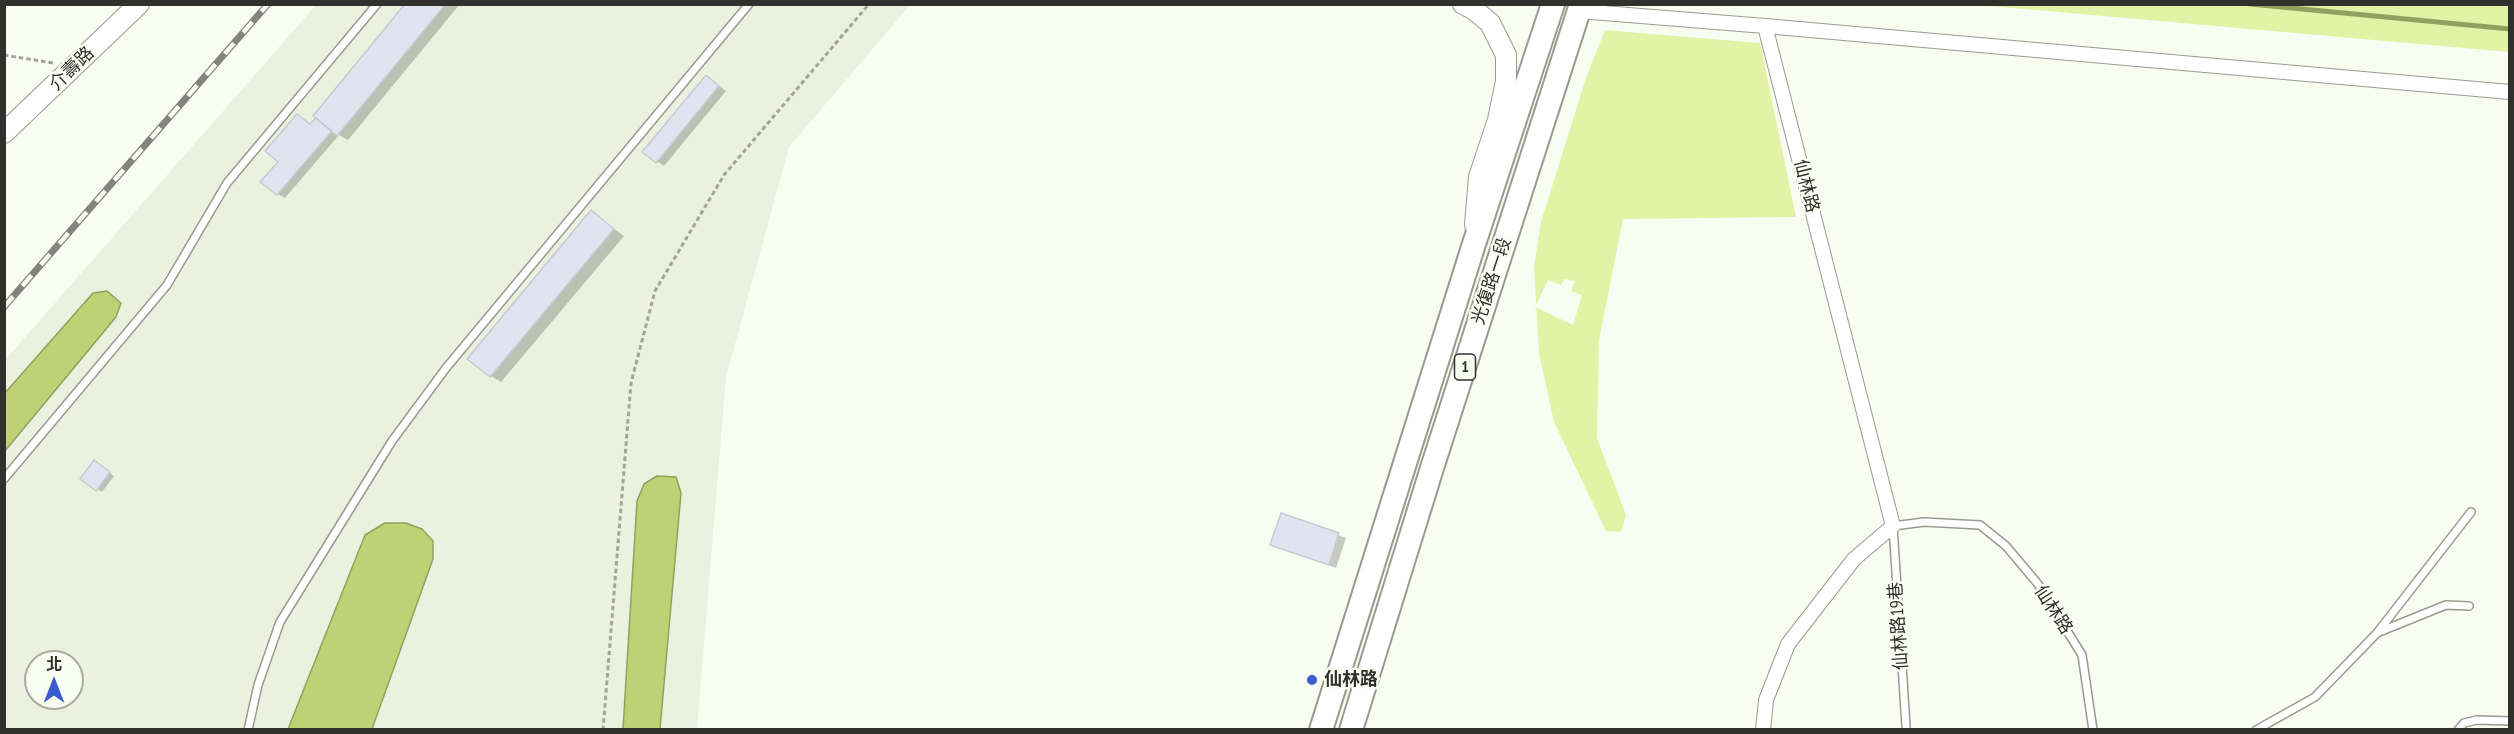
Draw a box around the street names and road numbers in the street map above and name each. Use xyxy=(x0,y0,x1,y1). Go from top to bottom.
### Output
street label: 介壽路 xyxy=(45,42,99,96)
street label: 仙林路 xyxy=(1789,157,1823,215)
street label: 光復路一段 xyxy=(1468,235,1516,327)
road number: 1 xyxy=(1454,354,1476,380)
street label: 仙林路19巷 xyxy=(1885,581,1913,671)
street label: 仙林路 xyxy=(2029,581,2077,639)

